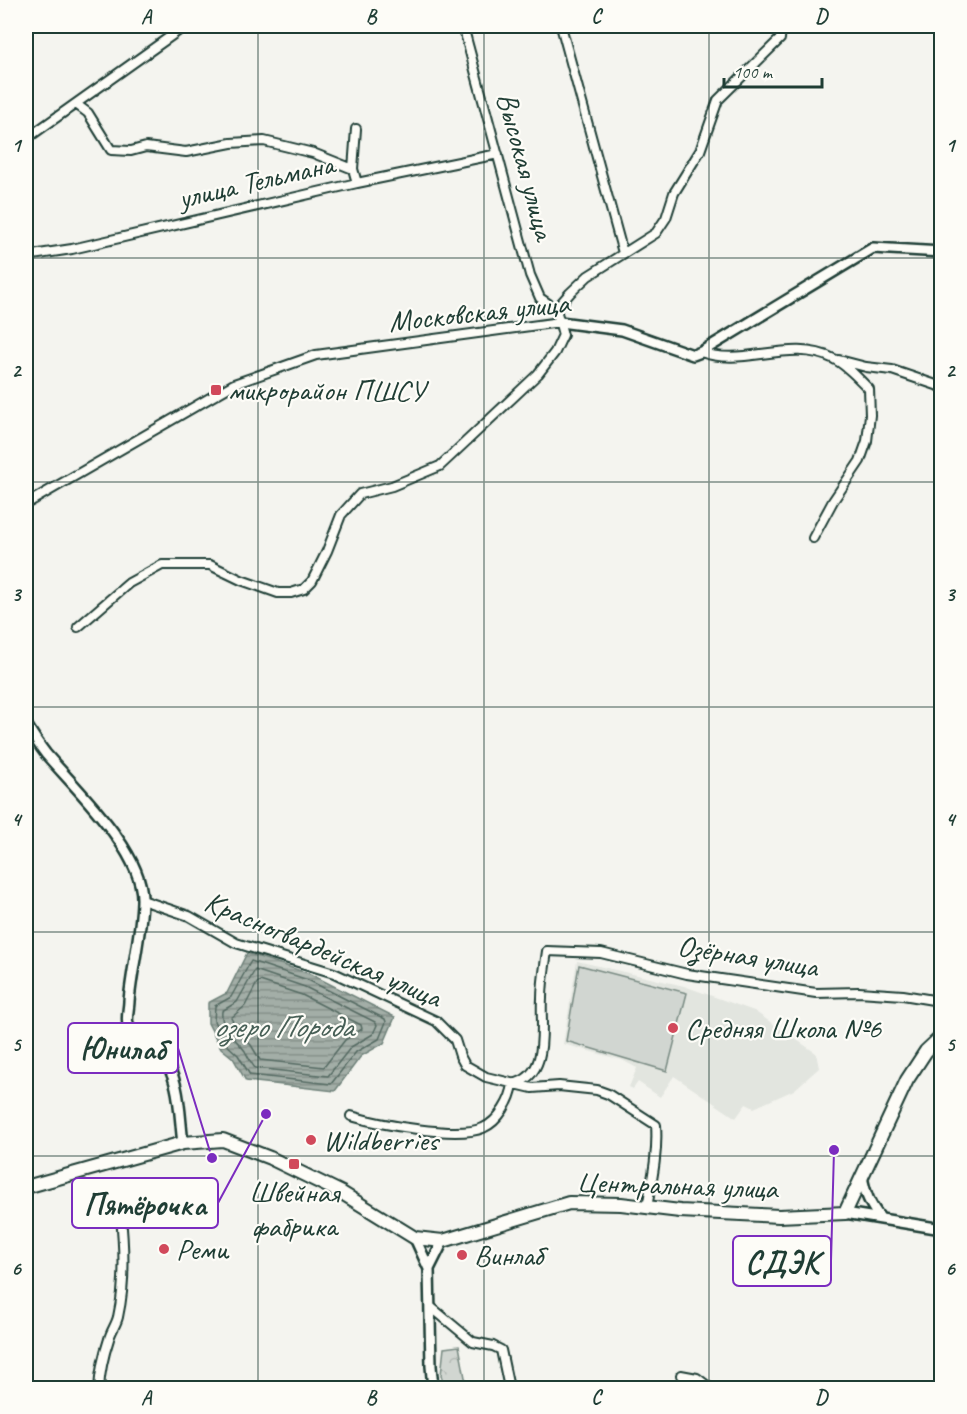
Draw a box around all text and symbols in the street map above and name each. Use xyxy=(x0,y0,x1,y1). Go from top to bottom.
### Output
text: A xyxy=(141,4,153,29)
text: B xyxy=(366,4,378,29)
text: C xyxy=(591,4,603,29)
text: D xyxy=(815,4,829,29)
scale bar xyxy=(724,51,822,89)
text: 100 m xyxy=(733,61,774,83)
street label: Высокая улица xyxy=(488,88,565,246)
text: 1 xyxy=(12,133,23,158)
text: 1 xyxy=(946,133,957,158)
street label: улица Тельмана xyxy=(172,144,340,218)
street label: Московская улица xyxy=(387,283,573,340)
text: 2 xyxy=(12,358,23,383)
text: 2 xyxy=(946,358,957,383)
place label: микрорайон ПШСУ xyxy=(228,371,430,409)
marker: микрорайон ПШСУ xyxy=(209,383,223,397)
text: 3 xyxy=(12,582,23,607)
text: 3 xyxy=(946,582,957,607)
text: 4 xyxy=(12,807,24,832)
text: 4 xyxy=(946,807,958,832)
street label: Красногвардейская улица xyxy=(199,882,449,1017)
street label: Озёрная улица xyxy=(675,926,823,986)
water label: озеро Порода xyxy=(213,1006,357,1047)
place label: Средняя Школа №6 xyxy=(685,1009,883,1047)
marker: Средняя Школа №6 xyxy=(666,1021,680,1035)
callout: Юнилаб xyxy=(68,1023,178,1073)
text: Юнилаб xyxy=(80,1028,173,1069)
text: 5 xyxy=(12,1032,23,1057)
text: 5 xyxy=(946,1032,957,1057)
place label: Wildberries xyxy=(323,1121,441,1159)
marker: Wildberries xyxy=(304,1133,318,1147)
marker: Швейная фабрика xyxy=(287,1157,301,1171)
street label: Центральная улица xyxy=(576,1163,780,1208)
place label: Швейная фабрика xyxy=(249,1173,342,1245)
callout: Пятёрочка xyxy=(72,1178,218,1228)
text: Пятёрочка xyxy=(84,1184,208,1225)
place label: Реми xyxy=(176,1230,230,1268)
place label: Винлаб xyxy=(474,1236,549,1274)
callout: СДЭК xyxy=(733,1236,831,1286)
marker: Реми xyxy=(157,1242,171,1256)
text: СДЭК xyxy=(745,1242,825,1283)
marker: Винлаб xyxy=(455,1248,469,1262)
text: 6 xyxy=(11,1256,22,1281)
text: 6 xyxy=(945,1256,956,1281)
text: A xyxy=(141,1385,153,1410)
text: B xyxy=(366,1385,378,1410)
text: C xyxy=(591,1385,603,1410)
text: D xyxy=(815,1385,829,1410)

